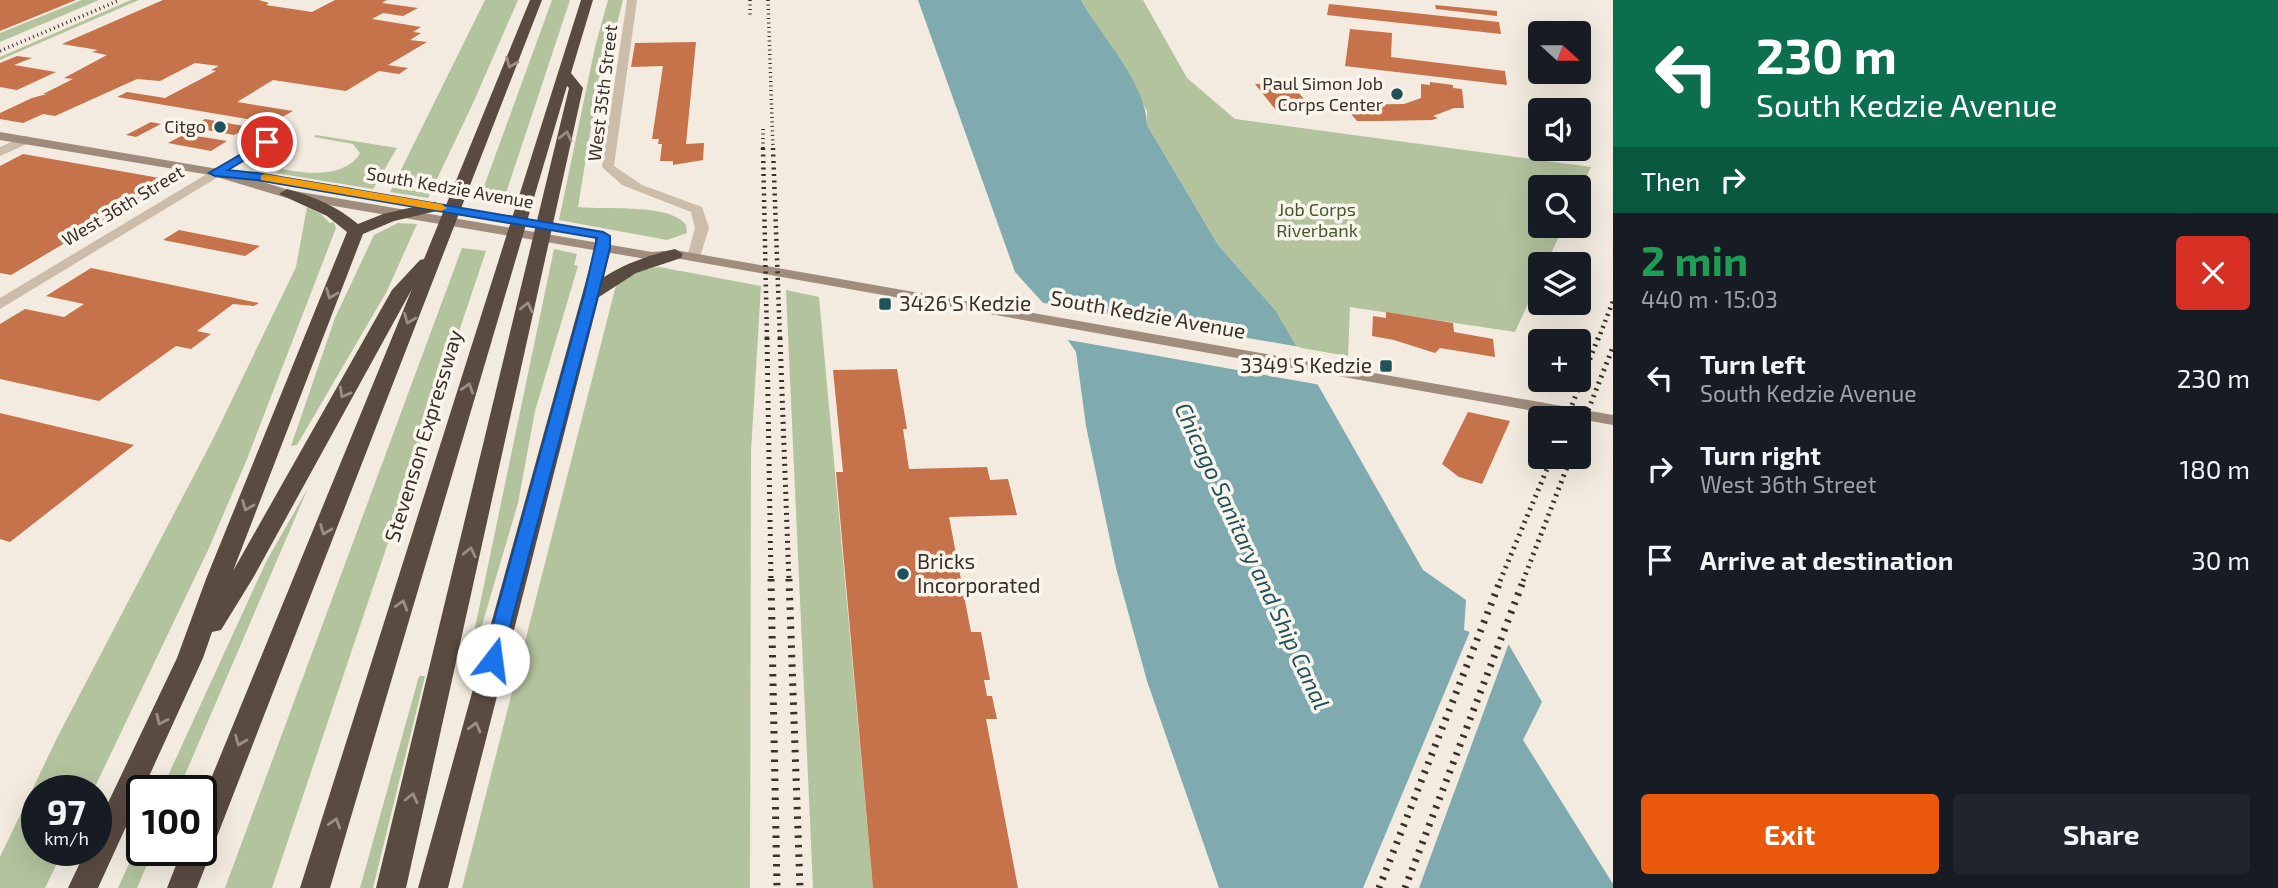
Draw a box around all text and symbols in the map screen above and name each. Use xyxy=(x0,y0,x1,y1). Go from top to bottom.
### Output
north arrow xyxy=(1528,21,1591,84)
map controls xyxy=(1528,21,1591,469)
street label: West 35th Street xyxy=(583,23,621,162)
text: 230 m xyxy=(1756,25,1897,84)
icon: left xyxy=(1641,28,1732,119)
one-way arrow xyxy=(505,57,519,69)
place label: Paul Simon Job Corps Center xyxy=(1262,72,1383,115)
text: South Kedzie Avenue xyxy=(1756,85,2057,123)
marker: Paul Simon Job Corps Center xyxy=(1389,86,1405,102)
button: sound xyxy=(1528,98,1591,161)
pin xyxy=(237,112,297,172)
place label: Citgo xyxy=(164,115,206,137)
marker: Citgo xyxy=(212,119,228,135)
icon: arrive xyxy=(248,123,286,161)
one-way arrow xyxy=(557,130,572,142)
street label: West 36th Street xyxy=(58,160,187,250)
street label: South Kedzie Avenue xyxy=(365,161,536,213)
icon: right xyxy=(1714,161,1752,199)
text: Then xyxy=(1641,165,1700,196)
button: search xyxy=(1528,175,1591,238)
park label: Job Corps Riverbank xyxy=(1276,198,1358,241)
text: 2 min xyxy=(1641,234,1748,284)
button: close xyxy=(2176,236,2250,310)
button: layers xyxy=(1528,252,1591,315)
street label: South Kedzie Avenue xyxy=(1049,284,1248,343)
text: 440 m · 15:03 xyxy=(1641,285,1778,313)
one-way arrow xyxy=(325,288,339,300)
place label: 3426 S Kedzie xyxy=(899,290,1031,315)
marker: 3426 S Kedzie xyxy=(877,296,893,312)
one-way arrow xyxy=(519,301,534,313)
one-way arrow xyxy=(403,312,417,324)
street label: Stevenson Expressway xyxy=(378,326,467,545)
button: + xyxy=(1528,329,1591,392)
text: Turn left xyxy=(1700,348,1806,379)
place label: 3349 S Kedzie xyxy=(1240,352,1372,377)
marker: 3349 S Kedzie xyxy=(1378,358,1394,374)
icon: left xyxy=(1641,359,1679,397)
text: 230 m xyxy=(2177,362,2250,393)
text: South Kedzie Avenue xyxy=(1700,379,1917,407)
one-way arrow xyxy=(460,382,474,394)
one-way arrow xyxy=(339,386,352,399)
water label: Chicago Sanitary and Ship Canal xyxy=(1169,398,1336,713)
button: − xyxy=(1528,406,1591,469)
text: Turn right xyxy=(1700,439,1821,470)
icon: right xyxy=(1641,450,1679,488)
text: 180 m xyxy=(2180,453,2250,484)
text: West 36th Street xyxy=(1700,470,1876,498)
one-way arrow xyxy=(242,500,256,512)
one-way arrow xyxy=(319,523,333,535)
icon: arrive xyxy=(1641,541,1679,579)
text: Arrive at destination xyxy=(1700,544,1953,575)
text: 30 m xyxy=(2191,544,2250,575)
one-way arrow xyxy=(462,546,476,558)
place label: Bricks Incorporated xyxy=(917,548,1041,597)
marker: Bricks Incorporated xyxy=(895,566,911,582)
one-way arrow xyxy=(393,599,408,611)
position arrow xyxy=(456,623,530,697)
one-way arrow xyxy=(155,713,169,725)
one-way arrow xyxy=(467,721,482,733)
one-way arrow xyxy=(235,735,249,747)
speed limit sign: 100 xyxy=(126,775,217,866)
text: 97 xyxy=(47,790,86,832)
one-way arrow xyxy=(404,792,419,804)
button: Exit xyxy=(1641,794,1939,874)
button: Share xyxy=(1953,794,2250,874)
one-way arrow xyxy=(327,817,342,829)
text: km/h xyxy=(44,827,89,849)

